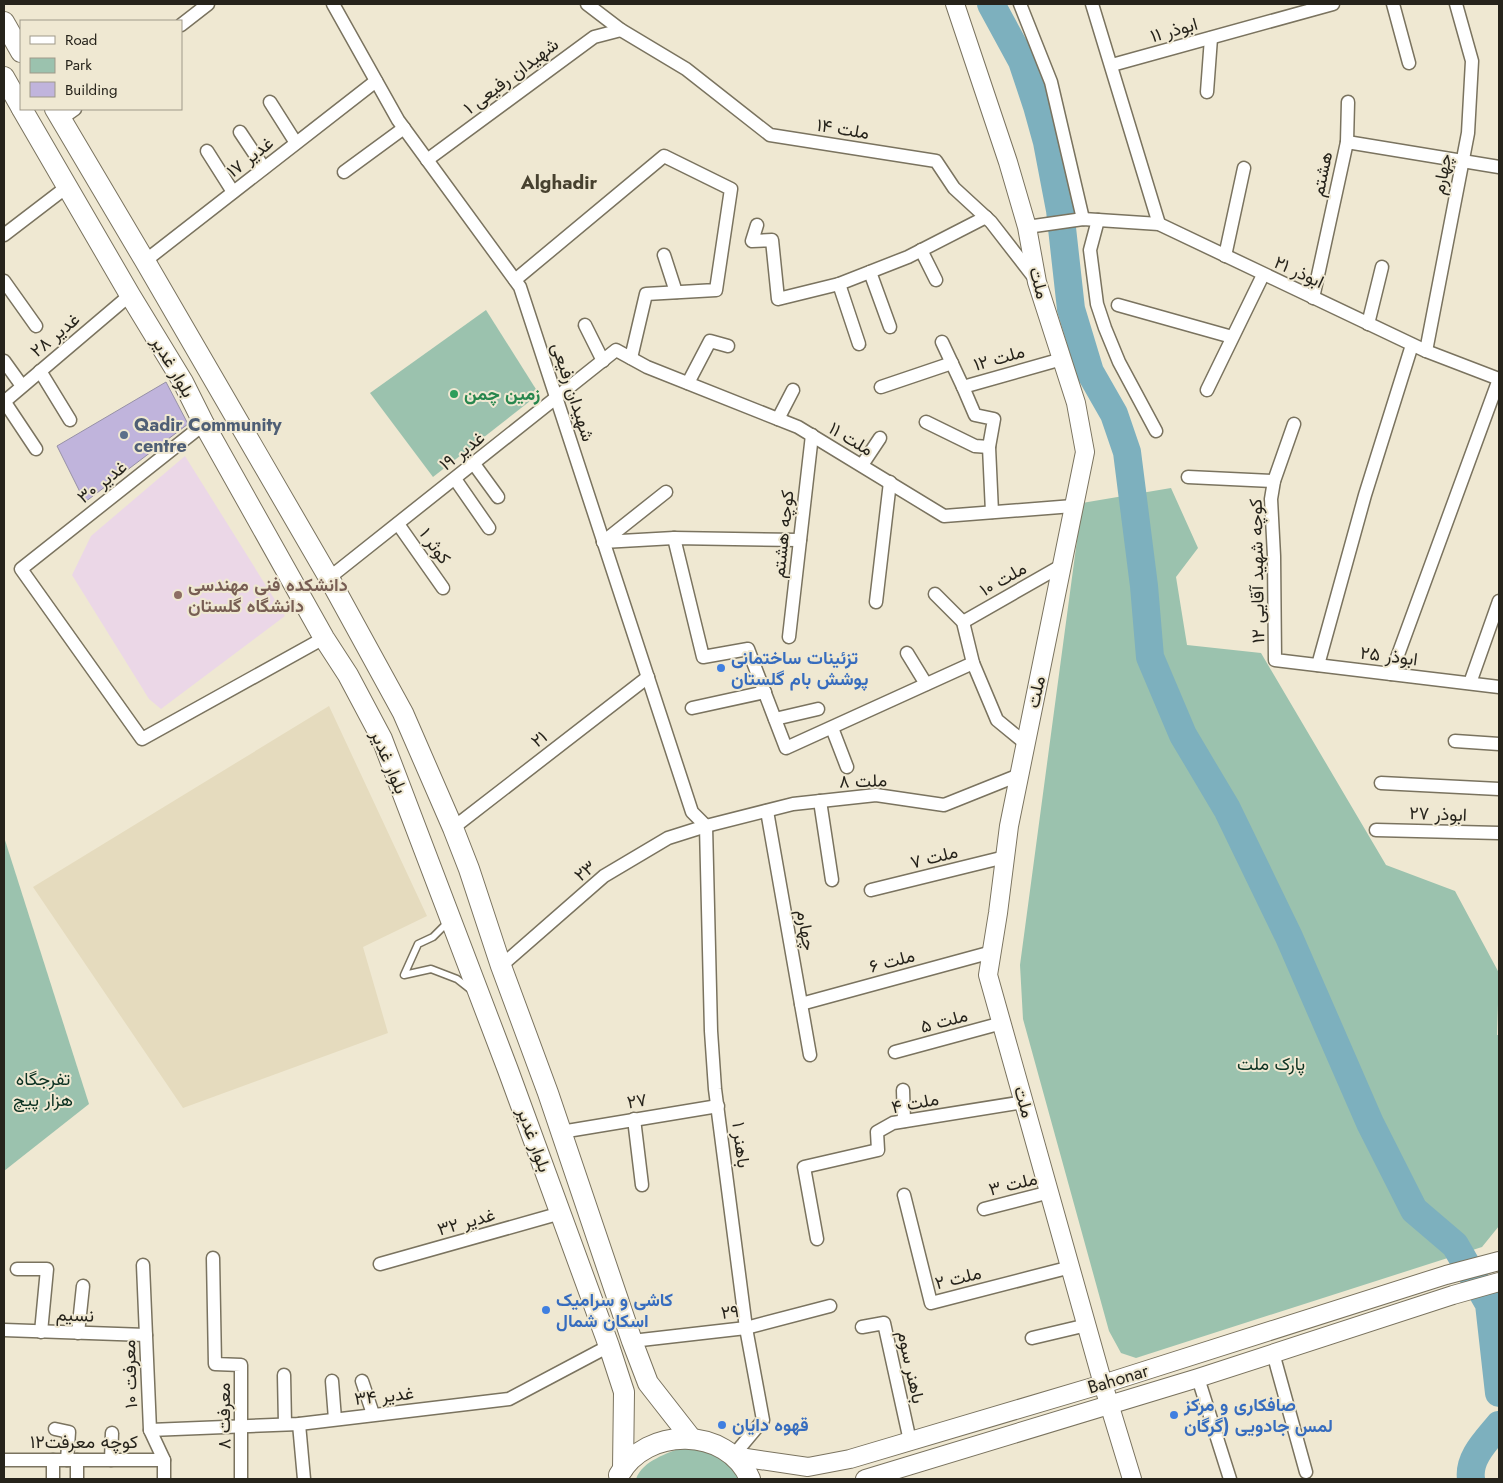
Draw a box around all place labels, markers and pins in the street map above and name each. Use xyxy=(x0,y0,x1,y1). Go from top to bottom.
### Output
place label: زمین چمن xyxy=(464,381,540,407)
marker: زمین چمن xyxy=(448,388,460,400)
place label: Qadir Community centre xyxy=(134,412,282,459)
marker: Qadir Community centre xyxy=(118,429,130,441)
place label: دانشکده فنی مهندسی دانشگاه گلستان xyxy=(188,572,348,619)
marker: دانشکده فنی مهندسی دانشگاه گلستان xyxy=(172,589,184,601)
place label: تزئینات ساختمانی پوشش بام گلستان xyxy=(731,645,868,692)
marker: تزئینات ساختمانی پوشش بام گلستان xyxy=(715,662,727,674)
place label: کاشی و سرامیک اسکان شمال xyxy=(556,1287,673,1334)
marker: کاشی و سرامیک اسکان شمال xyxy=(540,1304,552,1316)
place label: صافکاری و مرکز لمس جادویی (گرگان xyxy=(1183,1392,1333,1439)
marker: صافکاری و مرکز لمس جادویی (گرگان xyxy=(1168,1409,1180,1421)
place label: قهوه دایان xyxy=(732,1412,809,1438)
marker: قهوه دایان xyxy=(716,1419,728,1431)

